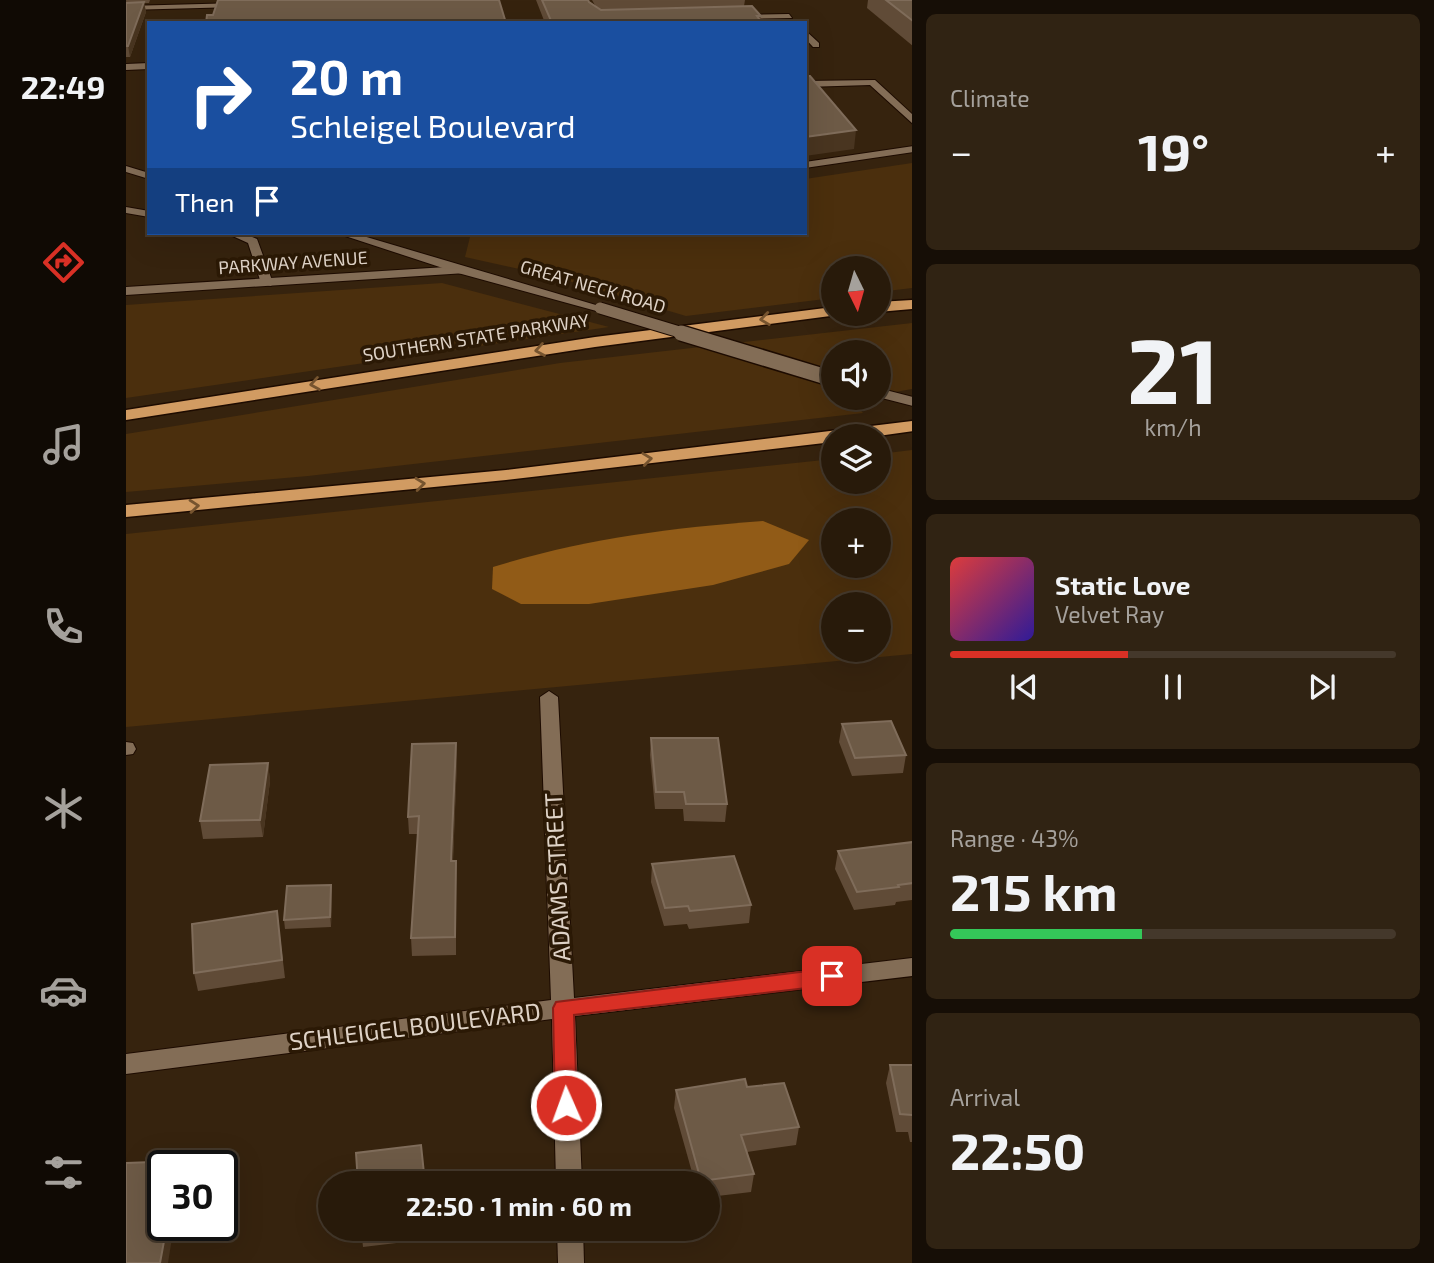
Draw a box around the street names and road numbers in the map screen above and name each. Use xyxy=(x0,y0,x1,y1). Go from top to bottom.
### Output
street label: PARKWAY AVENUE xyxy=(218,246,368,278)
street label: GREAT NECK ROAD xyxy=(518,255,669,317)
street label: SOUTHERN STATE PARKWAY xyxy=(361,308,591,366)
street label: ADAMS STREET xyxy=(538,792,575,962)
street label: SCHLEIGEL BOULEVARD xyxy=(287,996,542,1055)

